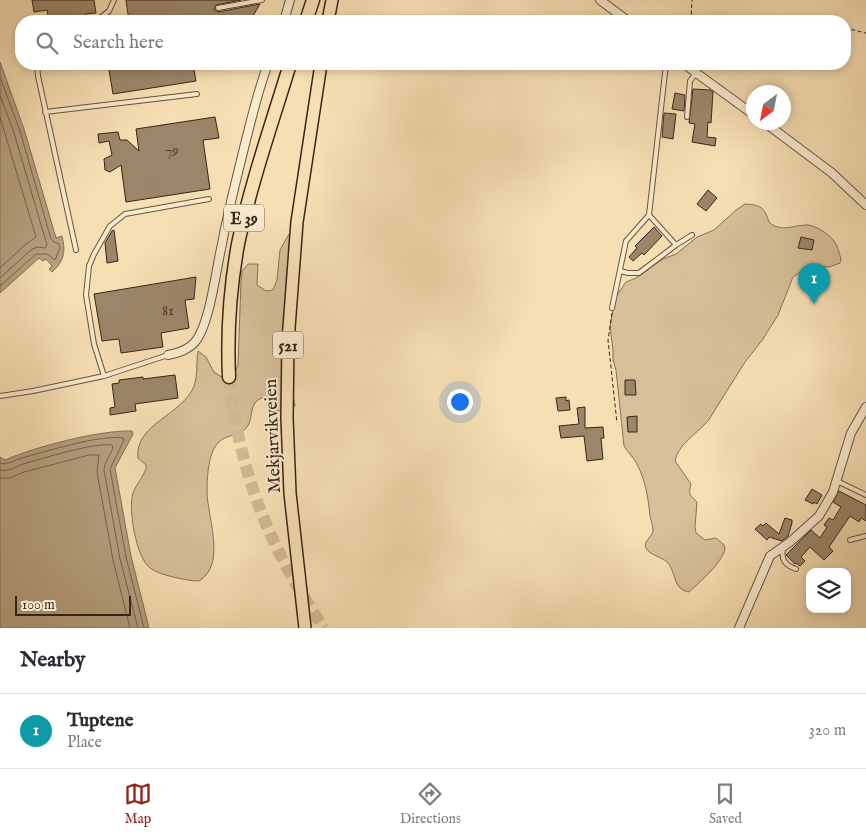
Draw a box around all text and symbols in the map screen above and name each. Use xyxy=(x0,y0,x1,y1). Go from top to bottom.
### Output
search box xyxy=(15,15,851,70)
icon: search xyxy=(33,29,61,57)
text: Search here xyxy=(73,31,164,55)
north arrow xyxy=(746,85,791,130)
house number: 79 xyxy=(165,141,179,160)
road number: E 39 xyxy=(224,204,264,232)
pin: 1 xyxy=(798,263,830,304)
house number: 81 xyxy=(162,301,174,320)
road number: 521 xyxy=(273,332,303,358)
street label: Mekjarvikveien xyxy=(260,378,287,494)
your location xyxy=(447,389,473,415)
map controls xyxy=(806,568,851,613)
button: layers xyxy=(806,568,851,613)
scale bar xyxy=(15,593,131,616)
text: 100 m xyxy=(22,596,55,614)
text: Nearby xyxy=(20,647,85,674)
text: Tuptene xyxy=(67,709,133,733)
text: 1 xyxy=(33,721,39,741)
text: 320 m xyxy=(809,721,846,741)
text: Place xyxy=(67,733,102,753)
tab: Map xyxy=(124,780,152,828)
tab: Directions xyxy=(400,780,461,828)
tab: Saved xyxy=(709,780,742,828)

